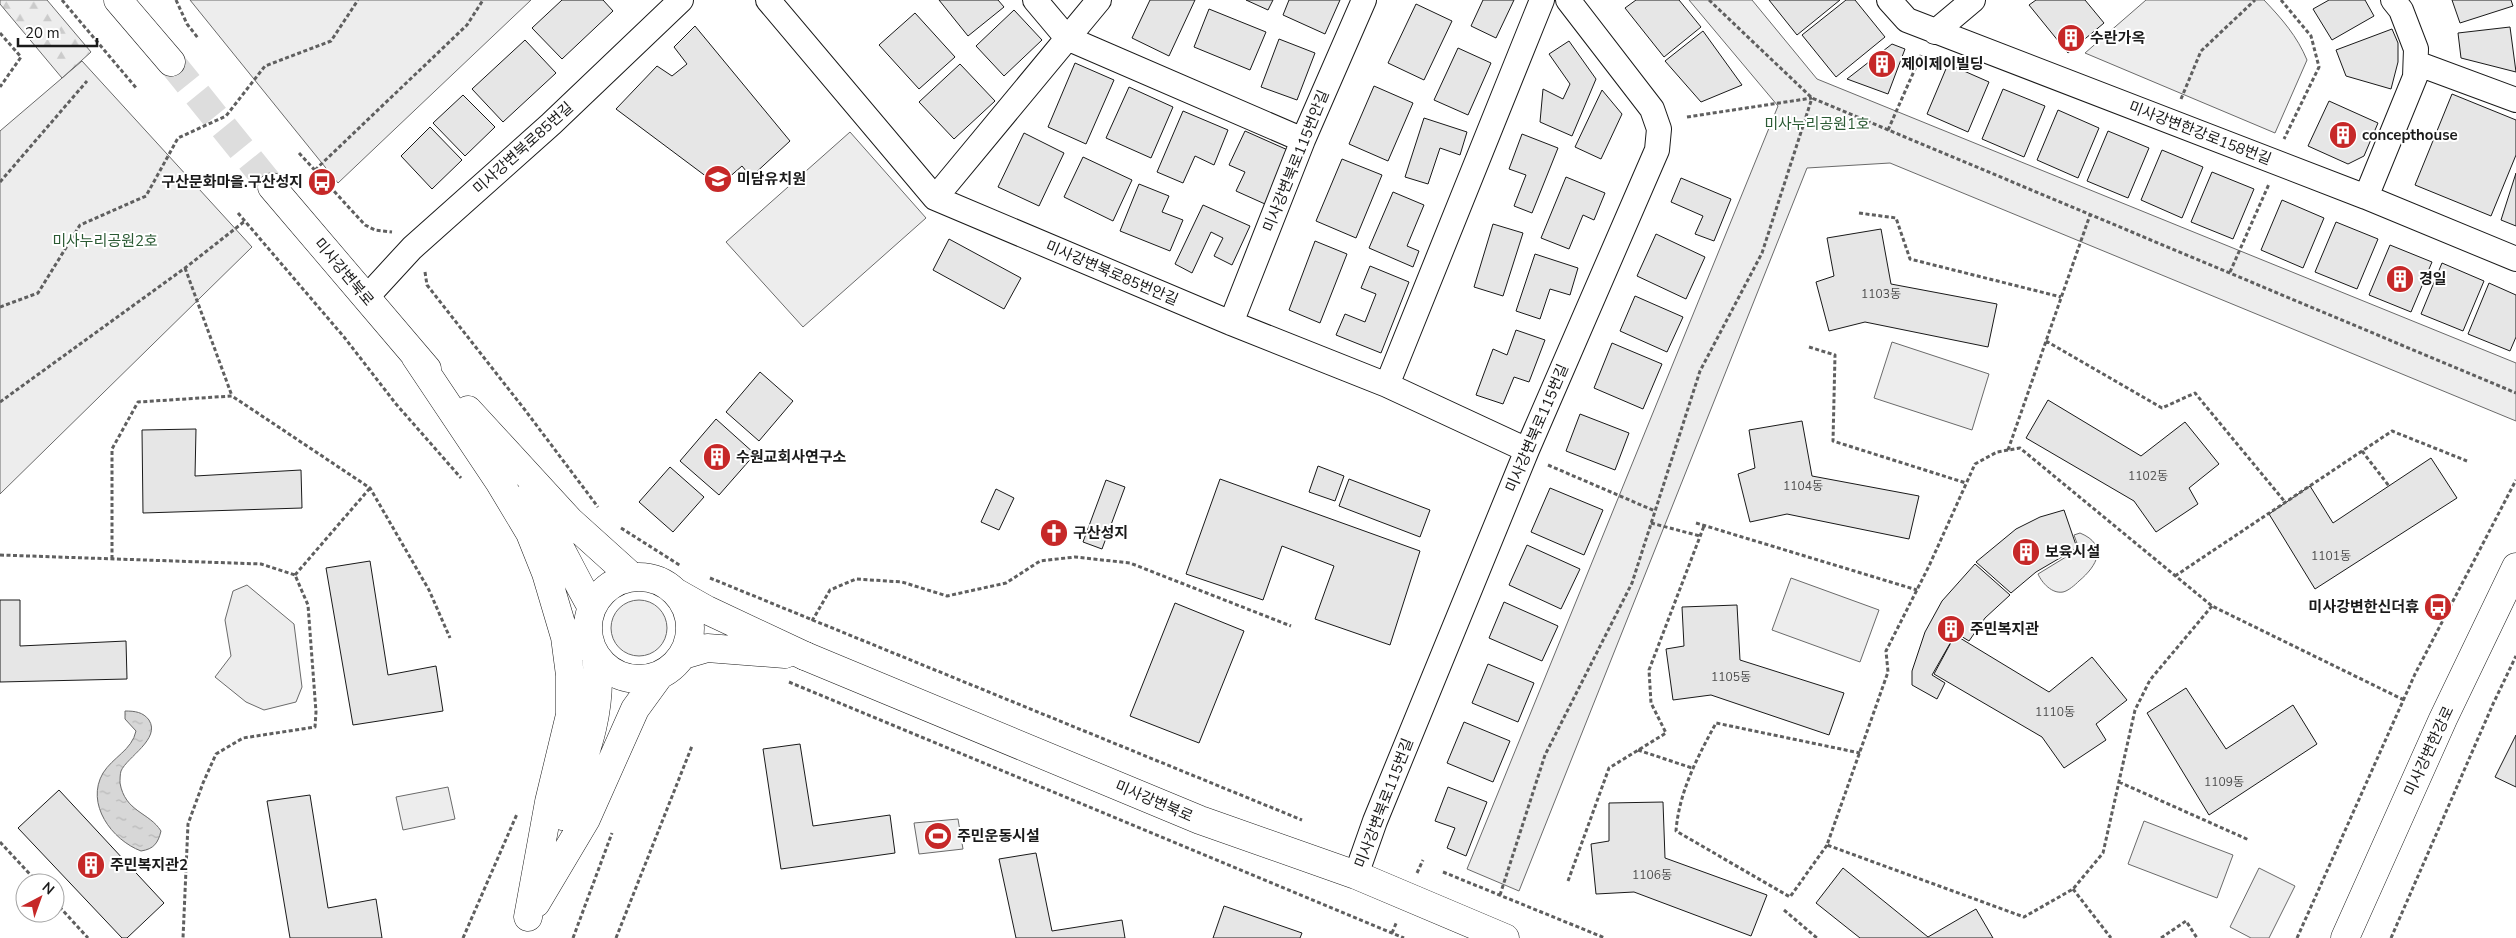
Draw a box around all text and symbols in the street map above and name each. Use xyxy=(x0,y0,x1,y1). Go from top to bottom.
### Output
scale bar xyxy=(18,15,96,47)
text: 20 m xyxy=(25,23,60,43)
building icon: 수란가옥 xyxy=(2056,23,2086,53)
place label: 수란가옥 xyxy=(2090,28,2145,48)
building icon: 제이제이빌딩 xyxy=(1867,49,1897,79)
place label: 제이제이빌딩 xyxy=(1901,54,1984,74)
street label: 미사강변북로115번안길 xyxy=(1258,87,1334,235)
street label: 미사강변한강로158번길 xyxy=(2126,97,2274,169)
street label: 미사강변북로85번길 xyxy=(469,98,577,198)
park label: 미사누리공원1호 xyxy=(1764,114,1870,134)
building icon: concepthouse xyxy=(2328,120,2358,150)
place label: concepthouse xyxy=(2362,125,2458,145)
school or university icon: 미담유치원 xyxy=(703,164,733,194)
bus stop icon: 구산문화마을.구산성지 xyxy=(307,167,337,197)
place label: 미담유치원 xyxy=(737,169,806,189)
place label: 구산문화마을.구산성지 xyxy=(161,172,303,192)
park label: 미사누리공원2호 xyxy=(52,231,158,251)
street label: 미사강변북로 xyxy=(310,234,378,310)
street label: 미사강변북로85번안길 xyxy=(1043,236,1181,310)
building icon: 경일 xyxy=(2385,264,2415,294)
place label: 경일 xyxy=(2419,269,2447,289)
house number: 1103동 xyxy=(1861,286,1901,302)
street label: 미사강변북로115번길 xyxy=(1501,361,1573,495)
building icon: 수원교회사연구소 xyxy=(702,442,732,472)
place label: 수원교회사연구소 xyxy=(736,447,847,467)
house number: 1102동 xyxy=(2128,468,2168,484)
house number: 1104동 xyxy=(1783,478,1823,494)
church icon: 구산성지 xyxy=(1039,518,1069,548)
place label: 구산성지 xyxy=(1073,523,1128,543)
building icon: 보육시설 xyxy=(2011,537,2041,567)
place label: 보육시설 xyxy=(2045,542,2100,562)
house number: 1101동 xyxy=(2311,548,2351,564)
bus stop icon: 미사강변한신더휴 xyxy=(2423,592,2453,622)
place label: 미사강변한신더휴 xyxy=(2309,597,2419,617)
building icon: 주민복지관 xyxy=(1936,614,1966,644)
place label: 주민복지관 xyxy=(1970,619,2039,639)
house number: 1105동 xyxy=(1711,669,1751,685)
street label: 미사강변한강로 xyxy=(2400,703,2458,799)
house number: 1110동 xyxy=(2035,704,2075,720)
street label: 미사강변북로115번길 xyxy=(1350,735,1418,871)
house number: 1109동 xyxy=(2204,774,2244,790)
street label: 미사강변북로 xyxy=(1112,776,1196,826)
sports icon: 주민운동시설 xyxy=(923,821,953,851)
place label: 주민운동시설 xyxy=(957,826,1040,846)
building icon: 주민복지관2 xyxy=(76,850,106,880)
place label: 주민복지관2 xyxy=(110,855,188,875)
house number: 1106동 xyxy=(1632,867,1672,883)
north arrow xyxy=(15,873,65,923)
text: N xyxy=(38,878,58,899)

